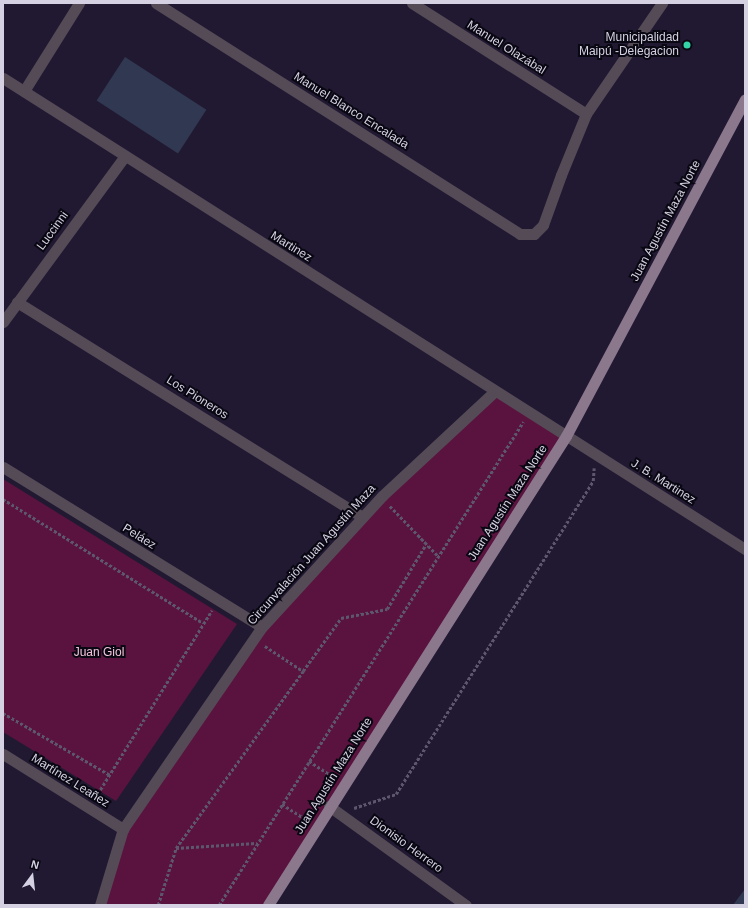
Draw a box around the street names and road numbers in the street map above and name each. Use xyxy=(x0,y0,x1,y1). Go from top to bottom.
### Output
street label: Manuel Olazábal xyxy=(464,18,548,78)
street label: Manuel Blanco Encalada xyxy=(291,70,411,152)
street label: Juan Agustín Maza Norte xyxy=(628,158,704,284)
street label: Luccinni xyxy=(34,209,72,253)
street label: Martinez xyxy=(268,229,314,265)
street label: Los Pioneros xyxy=(163,373,231,423)
street label: Juan Agustín Maza Norte xyxy=(465,442,551,564)
street label: J. B. Martinez xyxy=(628,456,698,508)
street label: Circunvalación Juan Agustín Maza xyxy=(245,482,379,628)
street label: Peláez xyxy=(120,521,158,553)
street label: Juan Agustín Maza Norte xyxy=(292,715,376,837)
street label: Martínez Leañez xyxy=(28,751,112,811)
street label: Dionisio Herrero xyxy=(367,814,445,876)

